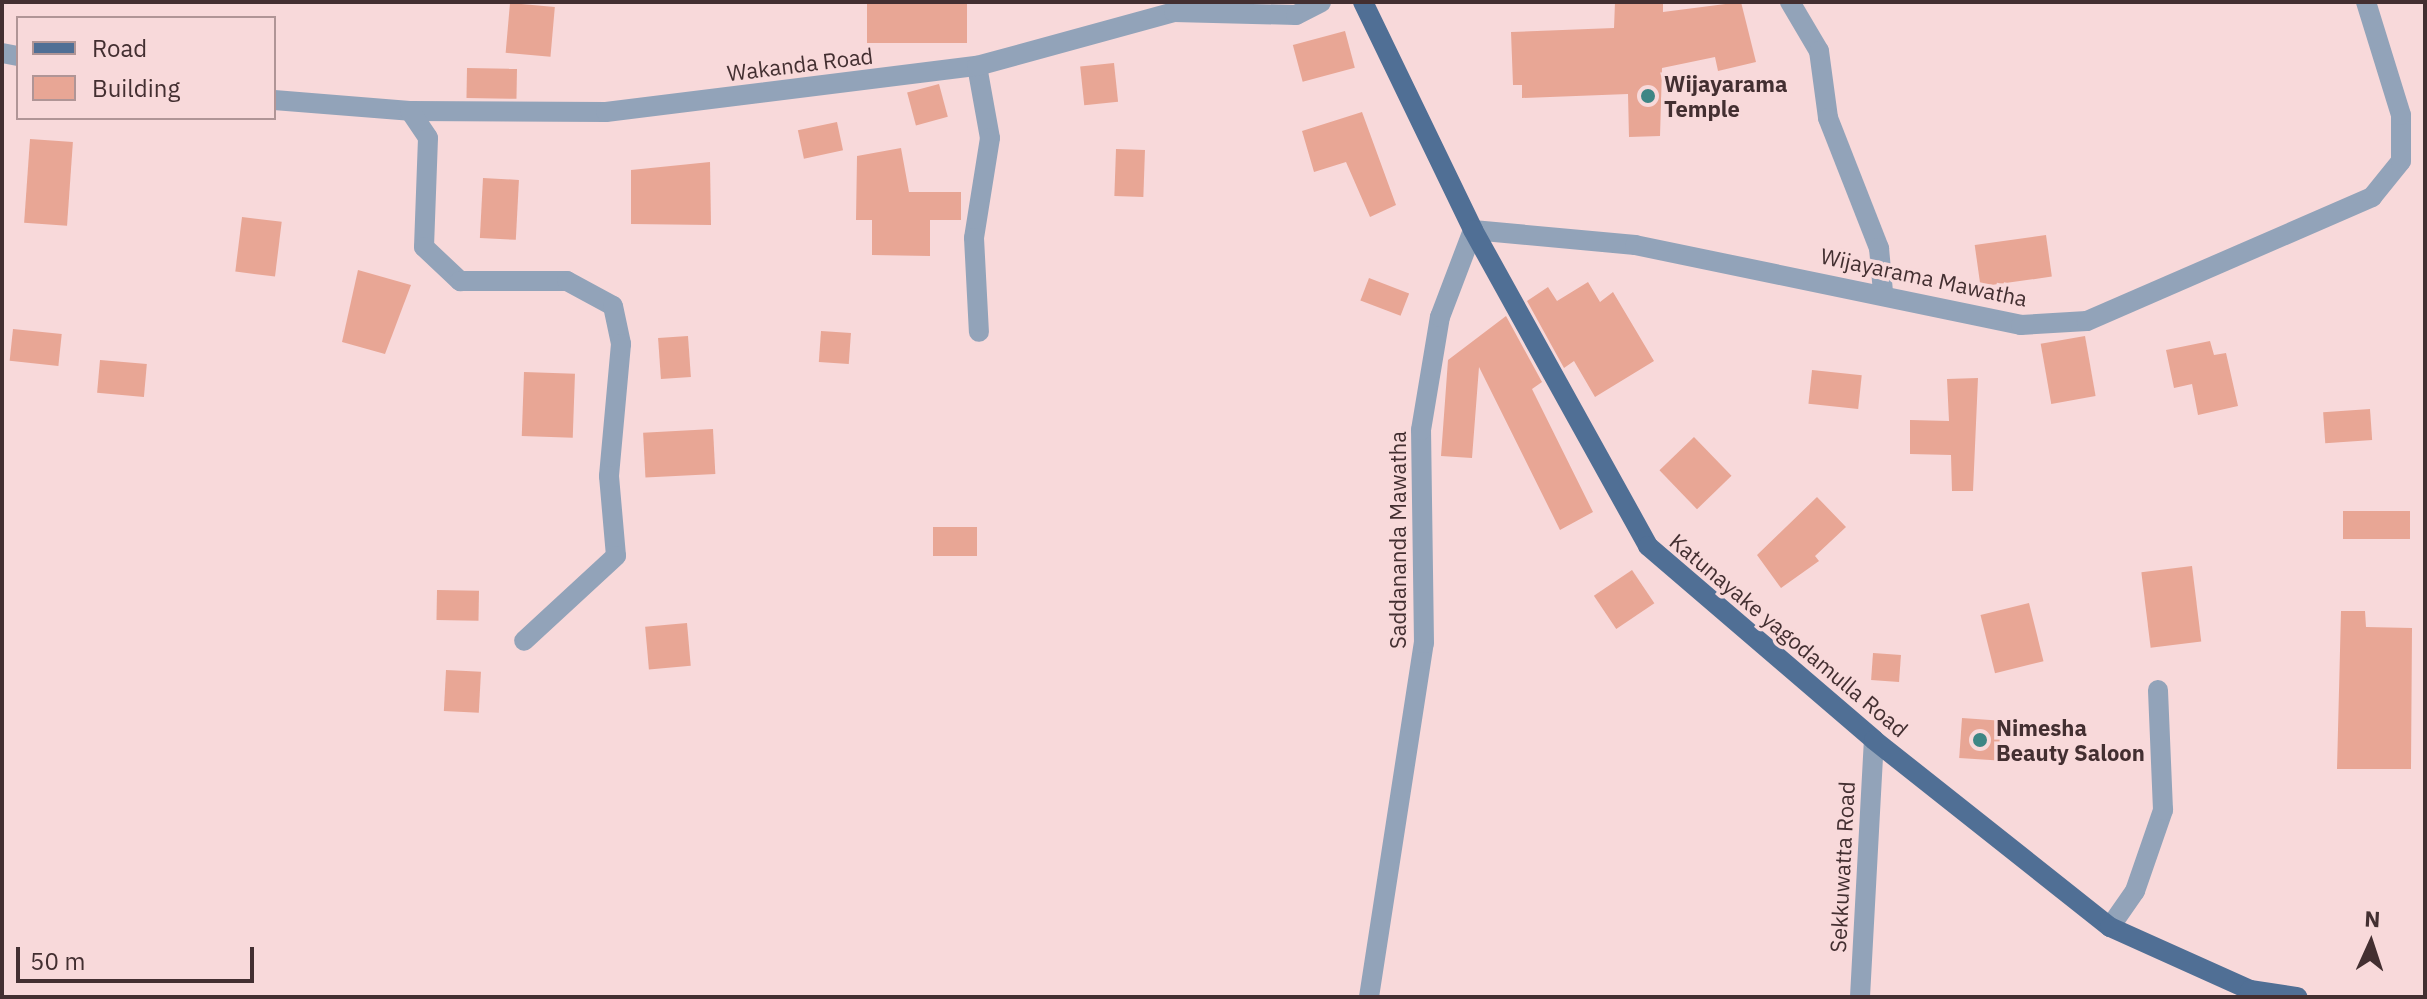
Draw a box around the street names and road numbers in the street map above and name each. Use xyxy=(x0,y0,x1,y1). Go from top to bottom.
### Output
street label: Wakanda Road xyxy=(725,42,875,86)
street label: Wijayarama Mawatha xyxy=(1818,242,2030,312)
street label: Saddananda Mawatha xyxy=(1385,431,1411,649)
street label: Katunayake yagodamulla Road xyxy=(1665,528,1913,742)
street label: Sekkuwatta Road xyxy=(1824,781,1860,953)

